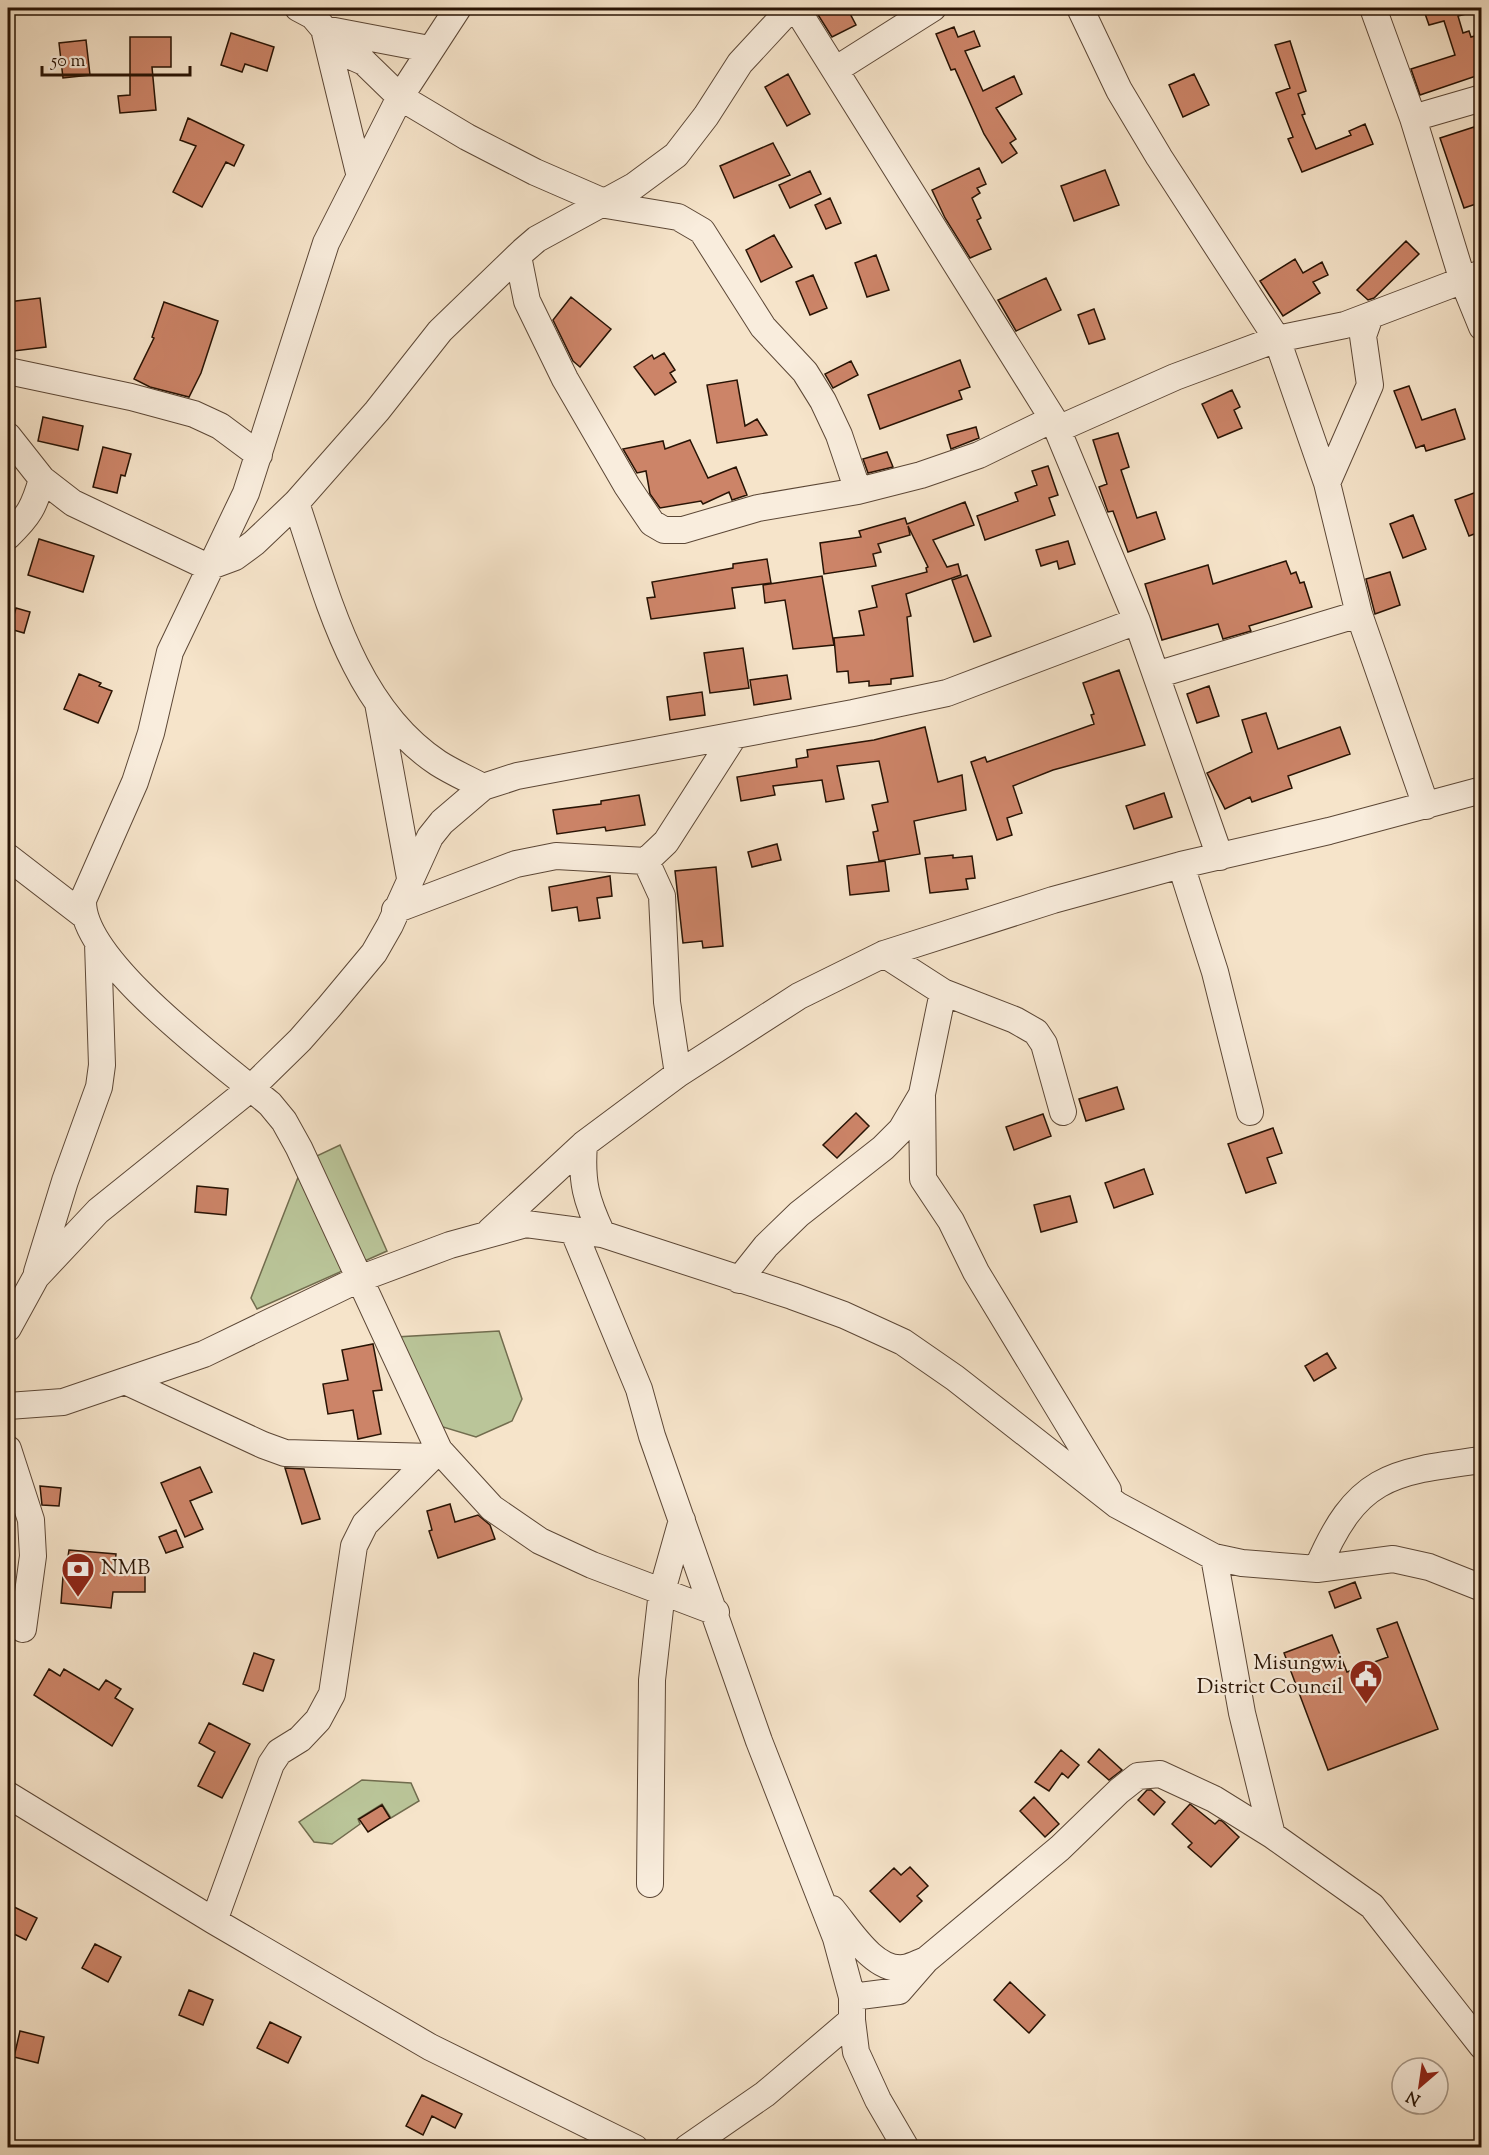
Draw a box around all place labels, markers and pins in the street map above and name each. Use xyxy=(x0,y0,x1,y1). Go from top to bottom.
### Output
bank icon: NMB xyxy=(60,1551,96,1598)
place label: NMB xyxy=(101,1554,150,1584)
place label: Misungwi District Council xyxy=(1197,1649,1343,1703)
public building icon: Misungwi District Council xyxy=(1348,1658,1384,1705)

